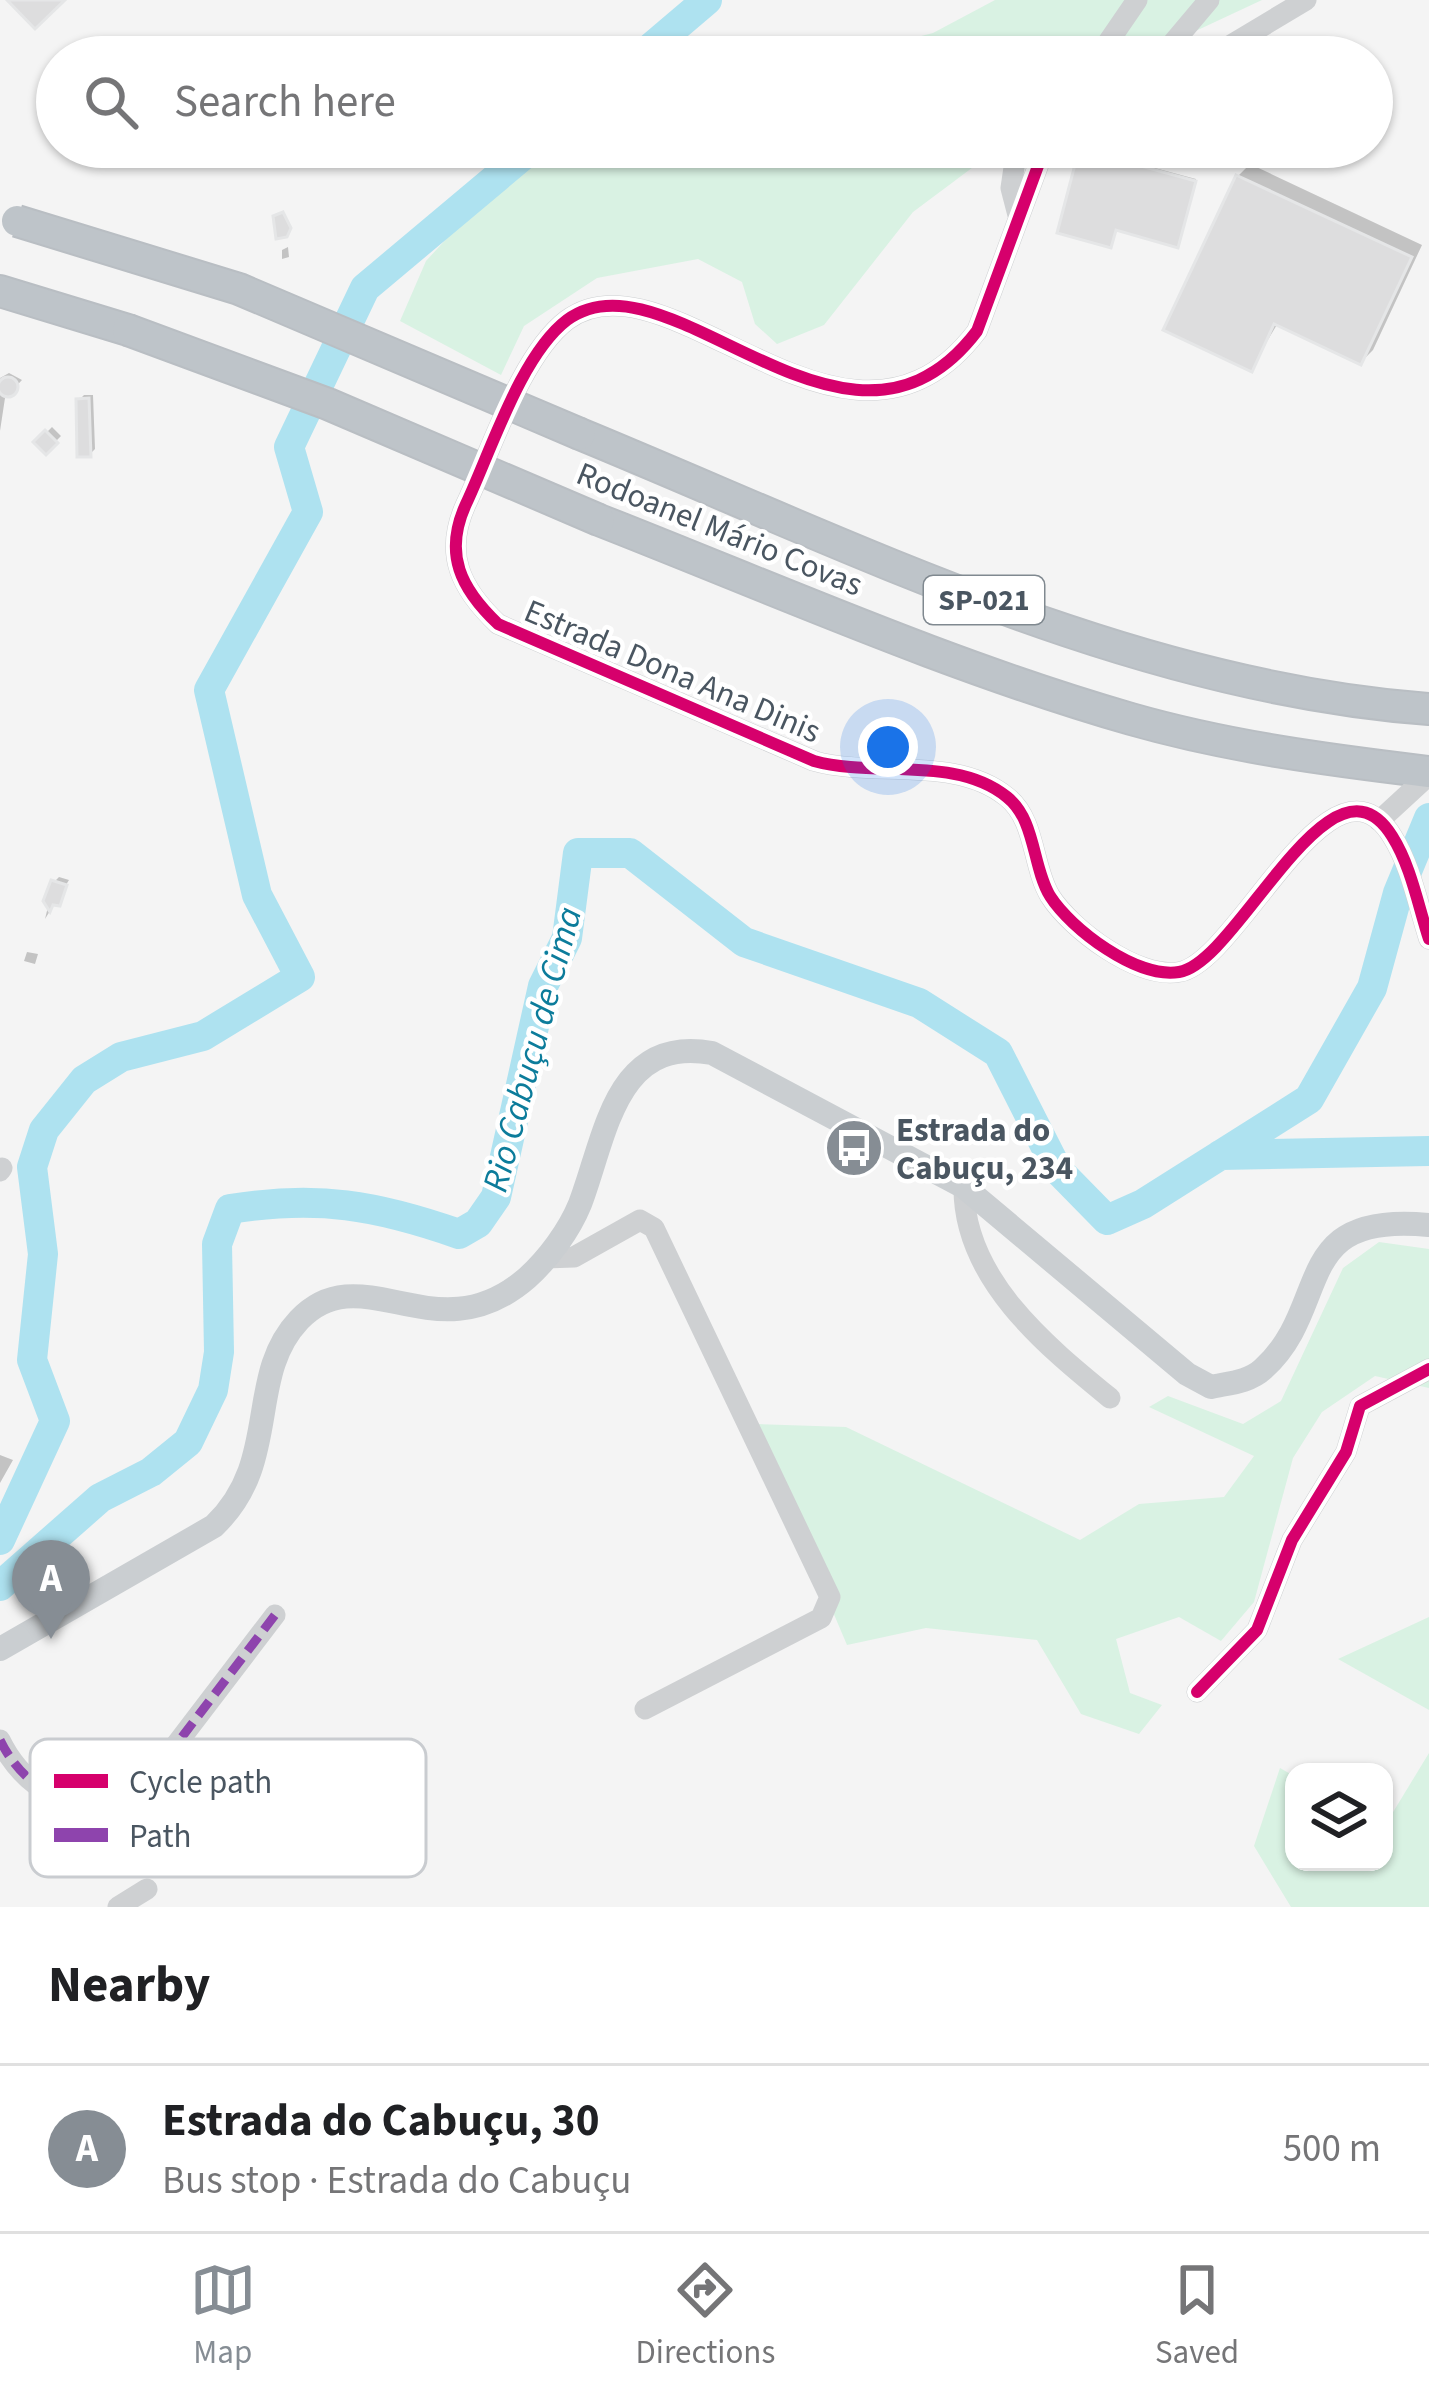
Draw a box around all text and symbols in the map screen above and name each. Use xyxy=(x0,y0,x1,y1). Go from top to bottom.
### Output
search box xyxy=(36,36,1393,168)
icon: search xyxy=(78,69,144,135)
text: Search here xyxy=(174,70,396,134)
street label: Rodoanel Mário Covas xyxy=(569,451,869,608)
road number: SP-021 xyxy=(924,576,1044,624)
street label: Estrada Dona Ana Dinis xyxy=(517,588,828,755)
your location xyxy=(858,717,918,777)
water label: Rio Cabuçu de Cima xyxy=(470,901,595,1198)
place label: Estrada do Cabuçu, 234 xyxy=(896,1107,1073,1192)
bus stop icon: Estrada do Cabuçu, 234 xyxy=(823,1117,885,1179)
pin: A xyxy=(12,1540,90,1639)
legend xyxy=(30,1739,426,1877)
text: Cycle path xyxy=(129,1759,272,1806)
map controls xyxy=(1285,1763,1393,1871)
button: layers xyxy=(1285,1763,1393,1871)
text: Path xyxy=(129,1813,192,1860)
text: Nearby xyxy=(48,1949,210,2021)
text: Estrada do Cabuçu, 30 xyxy=(162,2089,599,2153)
text: A xyxy=(76,2121,98,2177)
text: 500 m xyxy=(1283,2121,1381,2177)
text: Bus stop · Estrada do Cabuçu xyxy=(162,2153,632,2209)
tab: Map xyxy=(190,2257,256,2376)
tab: Directions xyxy=(636,2257,775,2376)
tab: Saved xyxy=(1155,2257,1239,2376)

